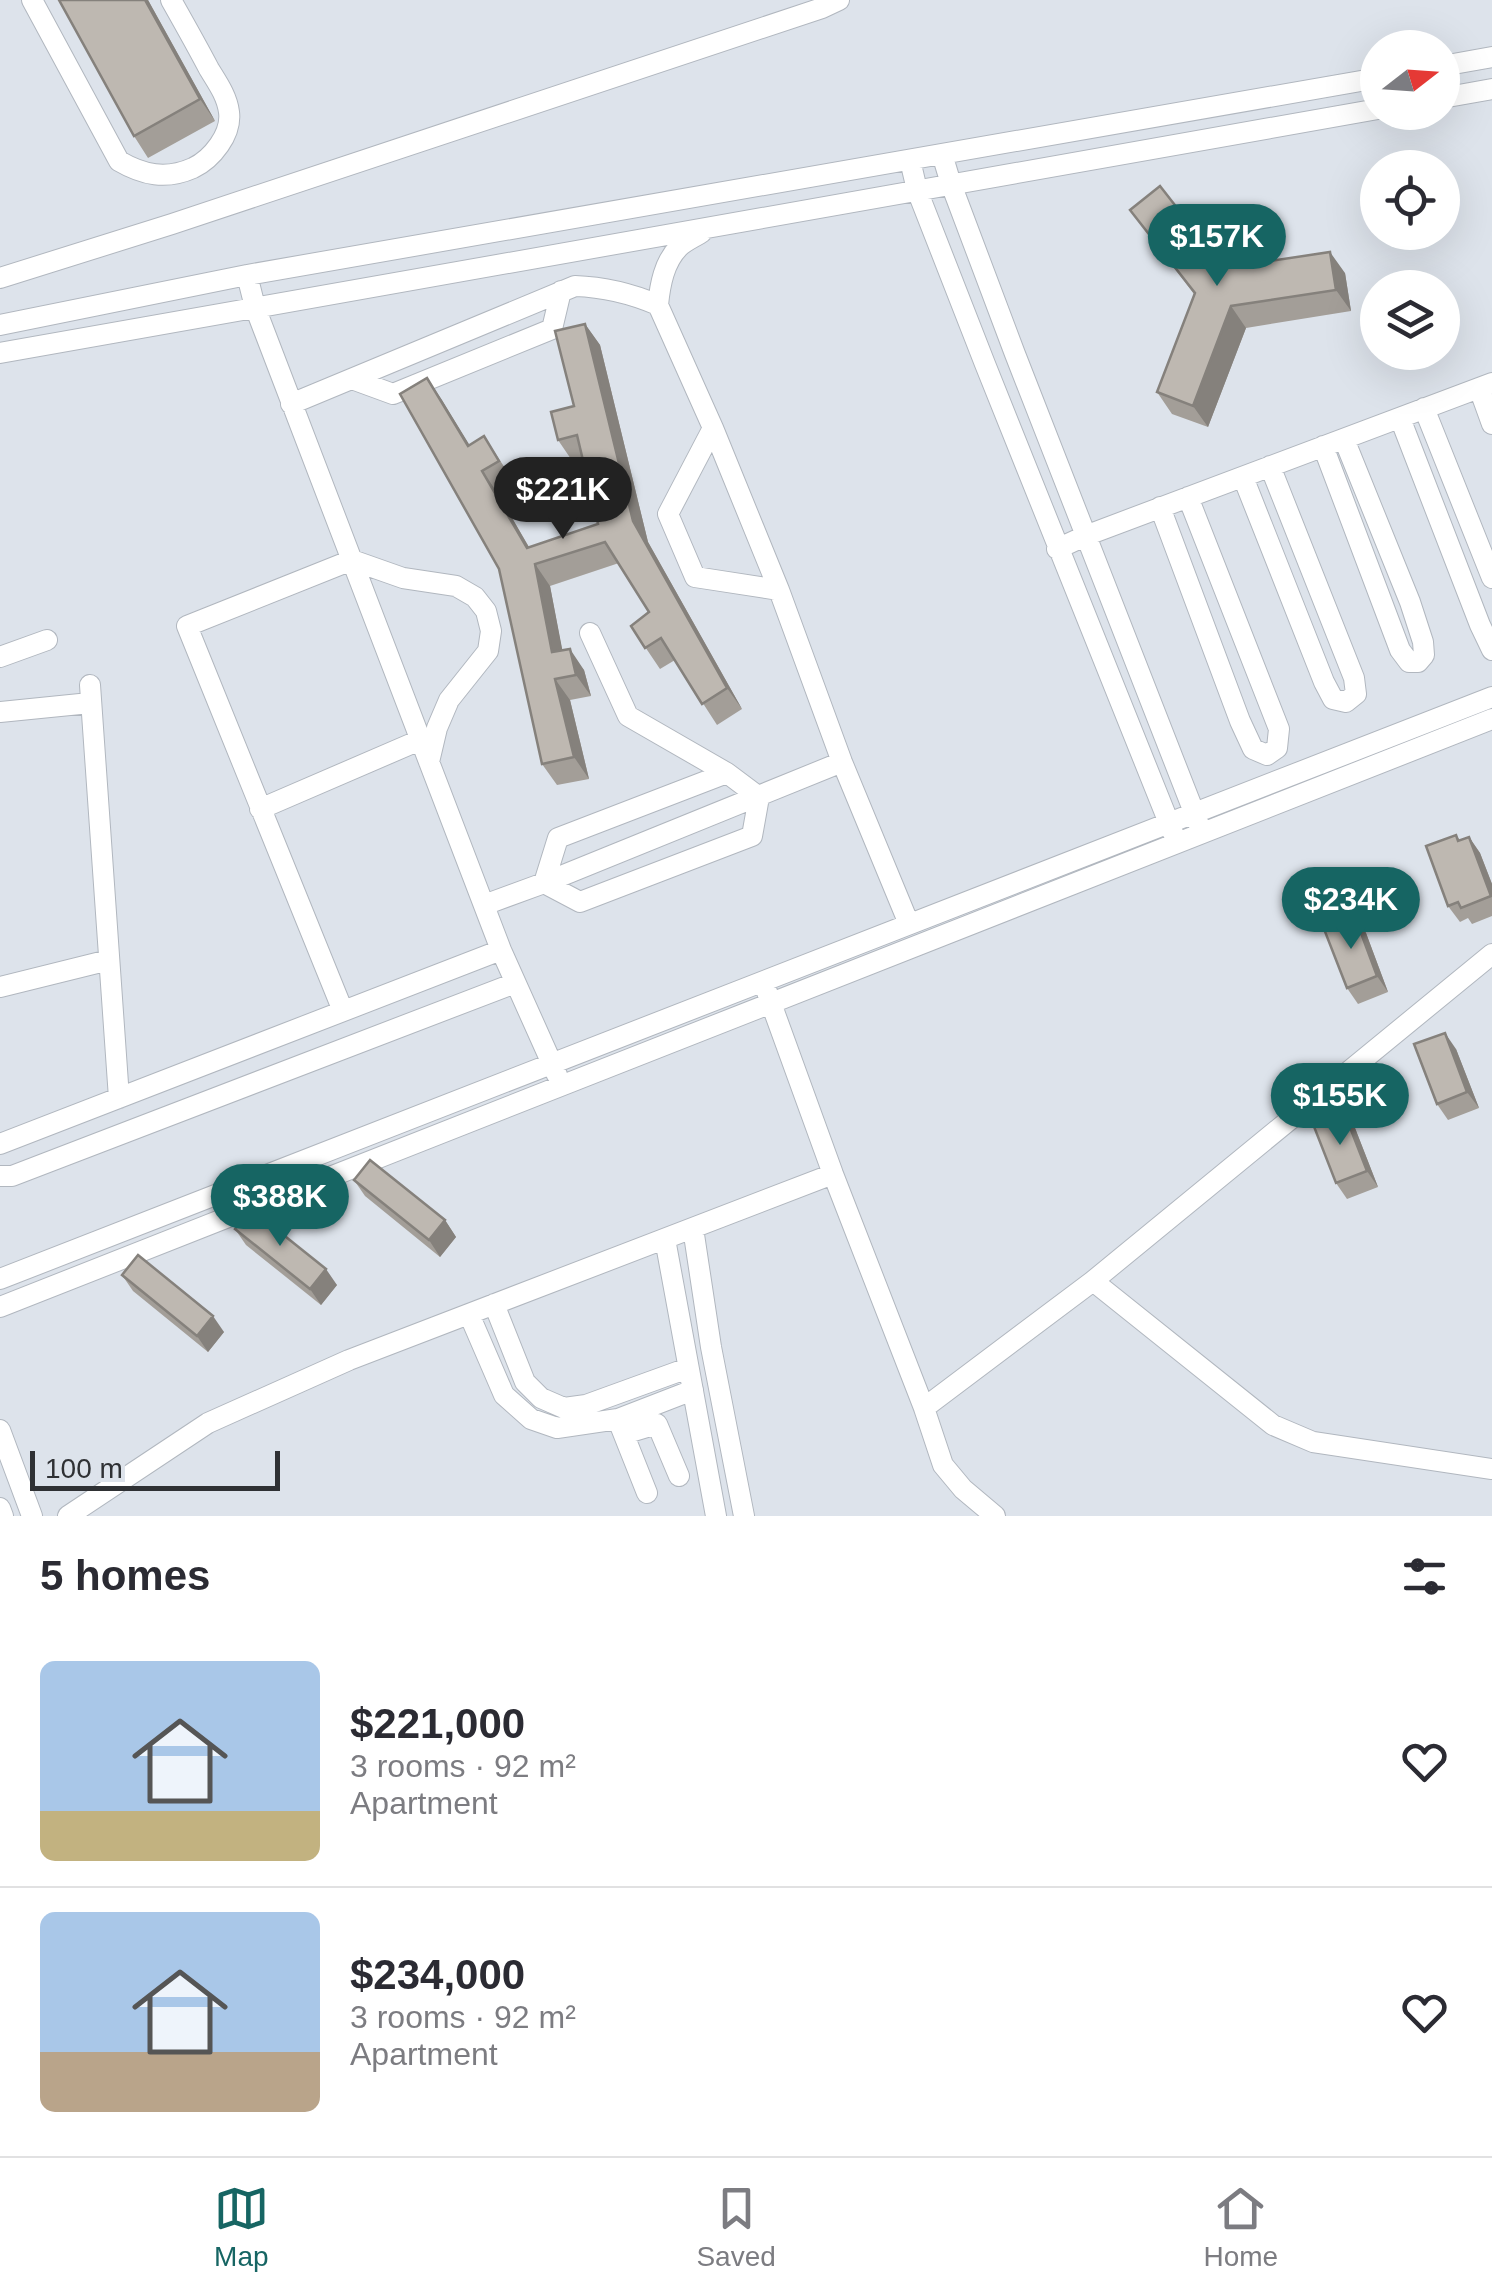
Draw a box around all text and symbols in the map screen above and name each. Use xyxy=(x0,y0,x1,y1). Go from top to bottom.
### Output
north arrow xyxy=(1360,30,1460,130)
map controls xyxy=(1360,30,1460,370)
button: locate xyxy=(1360,150,1460,250)
pin: $157K xyxy=(1147,204,1287,289)
text: $157K xyxy=(1170,218,1264,254)
button: layers xyxy=(1360,270,1460,370)
pin: $221K xyxy=(493,457,633,542)
text: $221K xyxy=(516,471,610,507)
pin: $234K xyxy=(1281,867,1421,952)
text: $234K xyxy=(1304,881,1398,917)
pin: $155K xyxy=(1270,1063,1410,1148)
text: $155K xyxy=(1293,1077,1387,1113)
pin: $388K xyxy=(210,1164,350,1249)
text: $388K xyxy=(233,1178,327,1214)
scale bar xyxy=(30,1446,280,1490)
text: 100 m xyxy=(45,1453,123,1484)
icon: filters xyxy=(1397,1549,1452,1604)
text: 5 homes xyxy=(40,1552,210,1599)
text: $221,000 xyxy=(350,1700,525,1747)
icon: home xyxy=(120,1701,240,1821)
icon: heart xyxy=(1397,1734,1452,1789)
text: 3 rooms · 92 m² xyxy=(350,1748,576,1784)
text: Apartment xyxy=(350,1785,498,1821)
text: $234,000 xyxy=(350,1951,525,1998)
icon: home xyxy=(120,1952,240,2072)
icon: heart xyxy=(1397,1985,1452,2040)
text: 3 rooms · 92 m² xyxy=(350,1999,576,2035)
text: Apartment xyxy=(350,2036,498,2072)
tab: Map xyxy=(214,2181,269,2273)
tab: Saved xyxy=(696,2181,776,2273)
tab: Home xyxy=(1203,2181,1278,2273)

